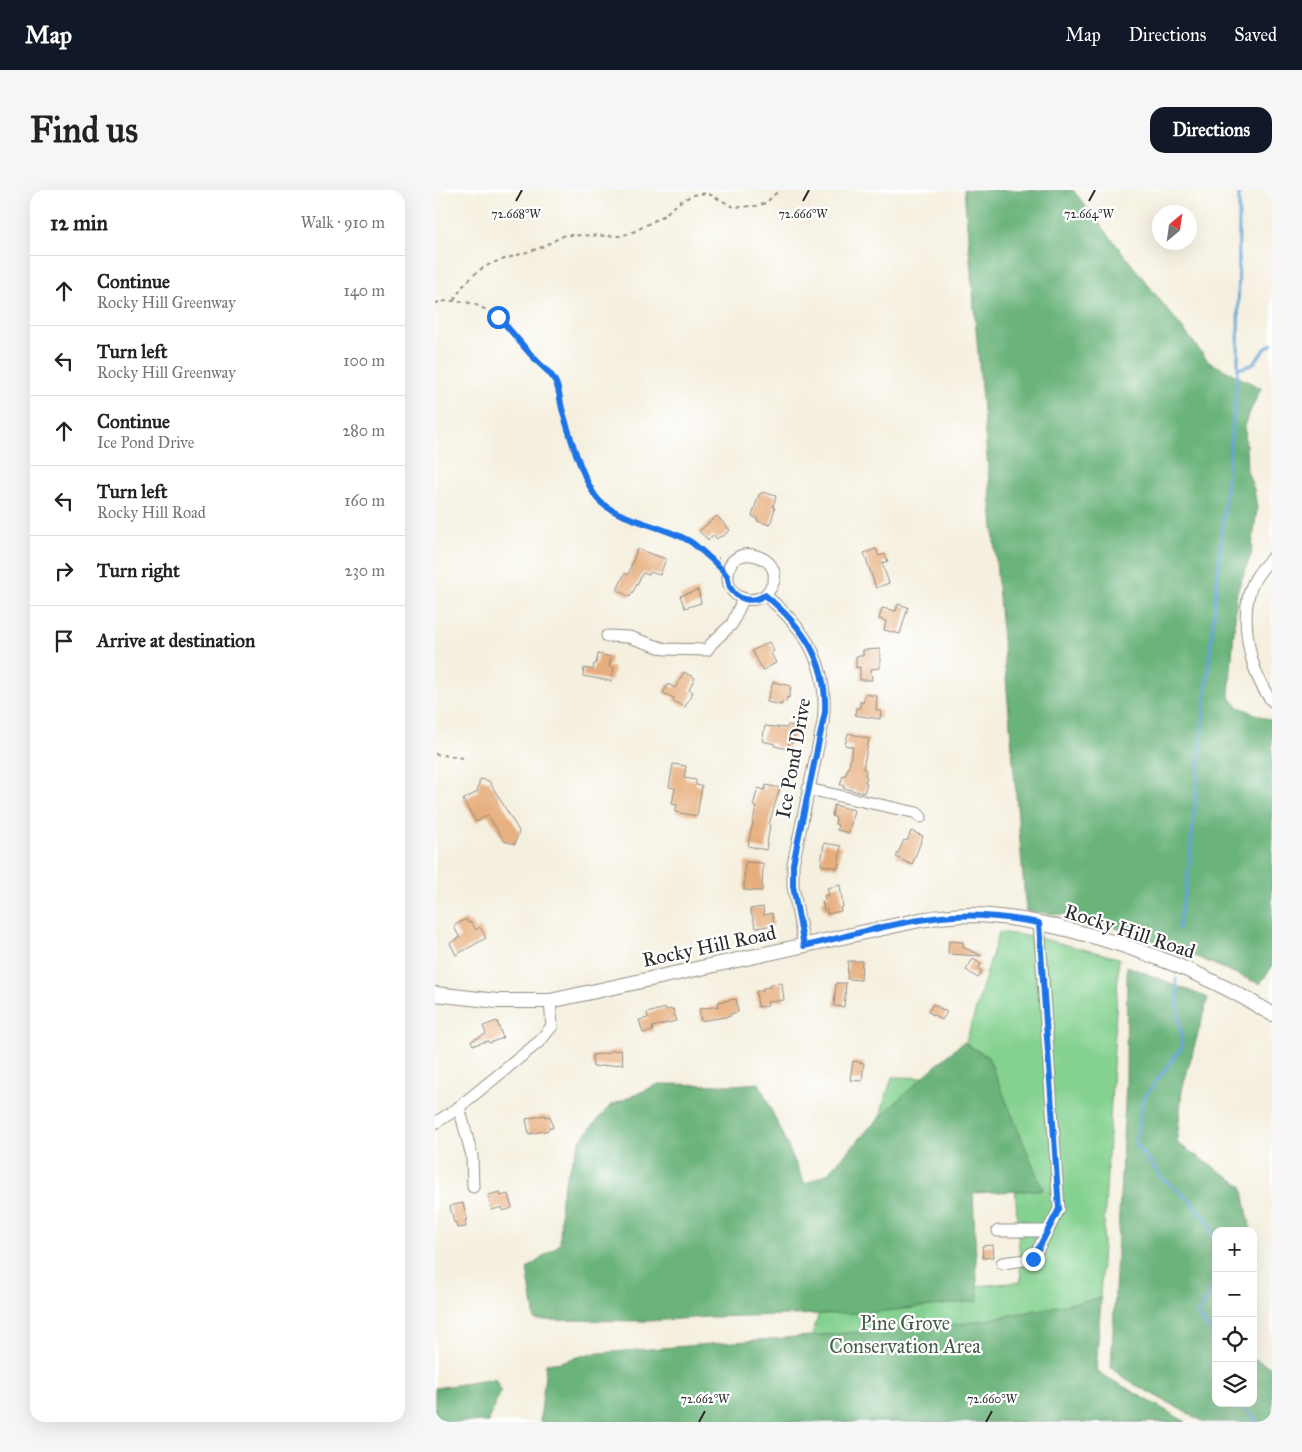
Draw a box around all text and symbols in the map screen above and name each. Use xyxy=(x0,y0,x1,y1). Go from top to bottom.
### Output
text: Map xyxy=(25,20,72,50)
text: Map xyxy=(1065,24,1101,46)
text: Directions xyxy=(1129,24,1206,46)
text: Saved xyxy=(1234,24,1277,46)
button: Directions xyxy=(1150,107,1272,153)
text: Find us xyxy=(30,109,138,152)
north arrow xyxy=(1152,205,1197,250)
text: 72.668°W xyxy=(491,207,541,221)
text: 72.666°W xyxy=(778,207,828,221)
text: 72.664°W xyxy=(1064,207,1115,221)
text: 12 min xyxy=(50,210,108,236)
text: Walk · 910 m xyxy=(301,213,385,232)
text: Continue xyxy=(97,270,170,293)
icon: ahead xyxy=(50,277,78,305)
text: 140 m xyxy=(344,281,385,300)
text: Rocky Hill Greenway xyxy=(97,293,236,312)
route start xyxy=(487,306,510,329)
text: Turn left xyxy=(97,340,167,363)
icon: left xyxy=(50,347,78,375)
text: 100 m xyxy=(343,351,385,370)
text: Rocky Hill Greenway xyxy=(97,363,236,382)
text: Continue xyxy=(97,410,170,433)
icon: ahead xyxy=(50,417,78,445)
text: 280 m xyxy=(342,421,385,440)
text: Ice Pond Drive xyxy=(97,433,195,452)
text: Turn left xyxy=(97,480,167,503)
icon: left xyxy=(50,487,78,515)
text: 160 m xyxy=(344,491,385,510)
text: Rocky Hill Road xyxy=(97,503,206,522)
icon: right xyxy=(50,557,78,585)
text: Turn right xyxy=(97,559,180,582)
text: 230 m xyxy=(345,561,385,580)
icon: arrive xyxy=(50,627,78,655)
text: Arrive at destination xyxy=(97,629,255,652)
street label: Ice Pond Drive xyxy=(771,696,815,820)
street label: Rocky Hill Road xyxy=(1062,899,1198,963)
street label: Rocky Hill Road xyxy=(640,920,778,972)
map controls xyxy=(1212,1227,1257,1407)
button: + xyxy=(1212,1227,1257,1272)
route end xyxy=(1022,1248,1045,1271)
button: − xyxy=(1212,1272,1257,1317)
park label: Pine Grove Conservation Area xyxy=(829,1311,981,1358)
button: locate xyxy=(1212,1317,1257,1362)
button: layers xyxy=(1212,1362,1257,1407)
text: 72.662°W xyxy=(680,1392,730,1406)
text: 72.660°W xyxy=(967,1392,1018,1406)

